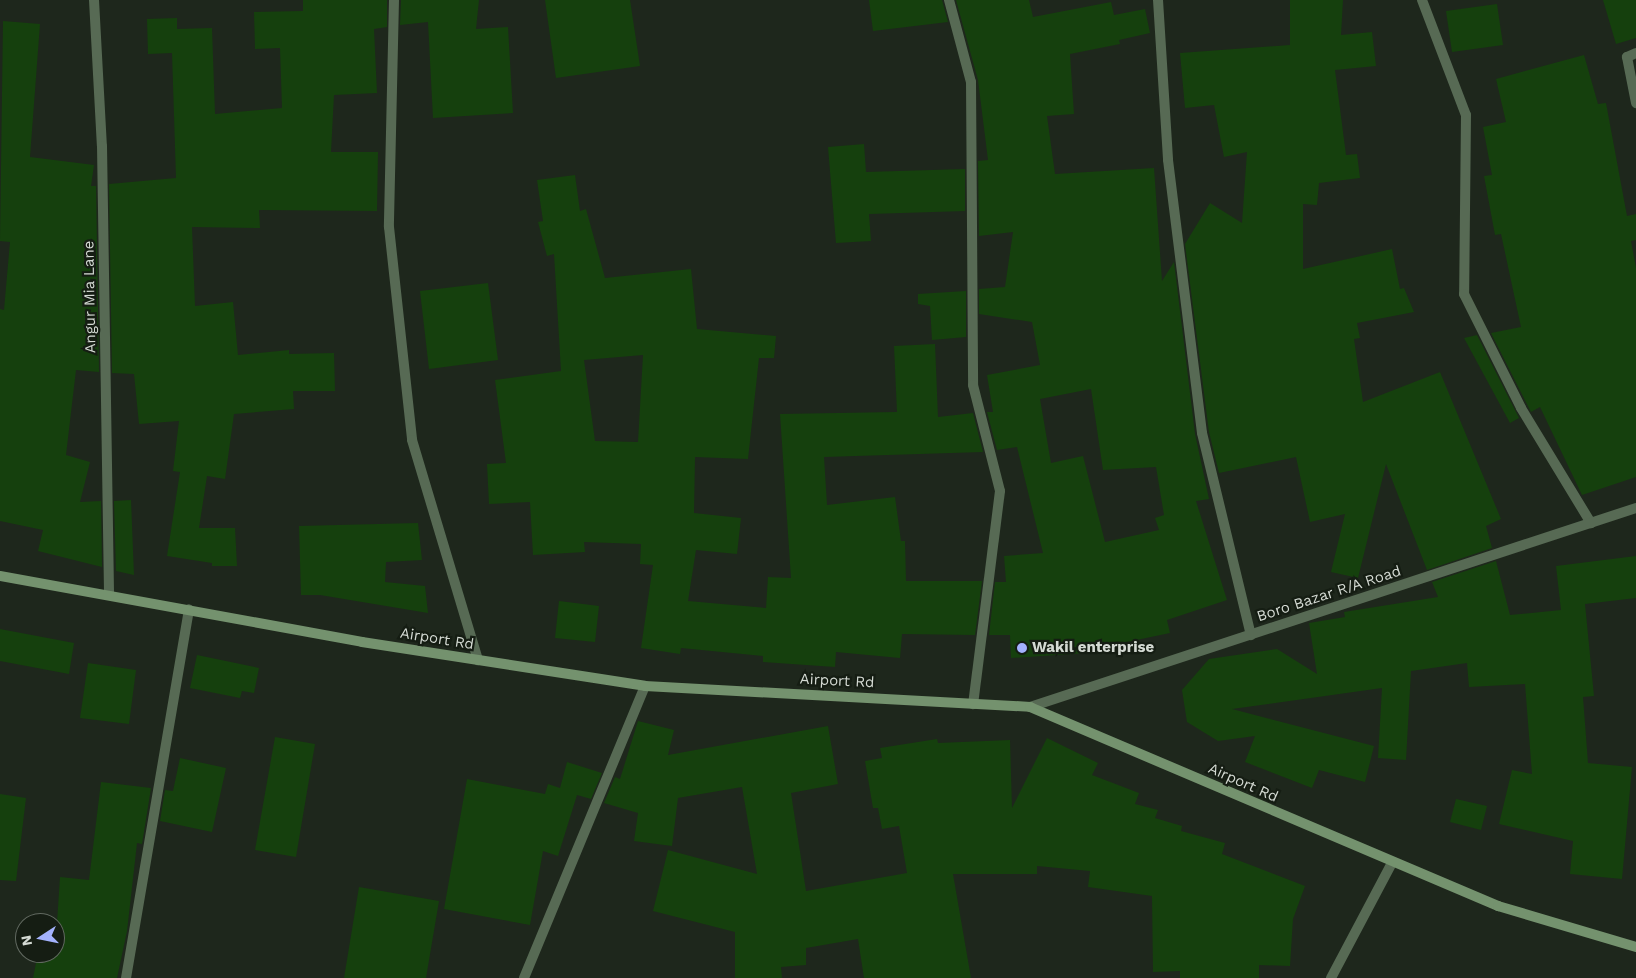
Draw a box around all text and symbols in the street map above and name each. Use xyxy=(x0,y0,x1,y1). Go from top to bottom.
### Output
street label: Angur Mia Lane xyxy=(80,240,100,354)
street label: Boro Bazar R/A Road xyxy=(1254,562,1404,626)
street label: Airport Rd xyxy=(399,624,475,654)
place label: Wakil enterprise xyxy=(1032,639,1154,657)
marker: Wakil enterprise xyxy=(1016,642,1028,654)
street label: Airport Rd xyxy=(799,670,875,692)
street label: Airport Rd xyxy=(1205,760,1281,806)
north arrow xyxy=(15,913,65,963)
text: N xyxy=(17,934,35,947)

